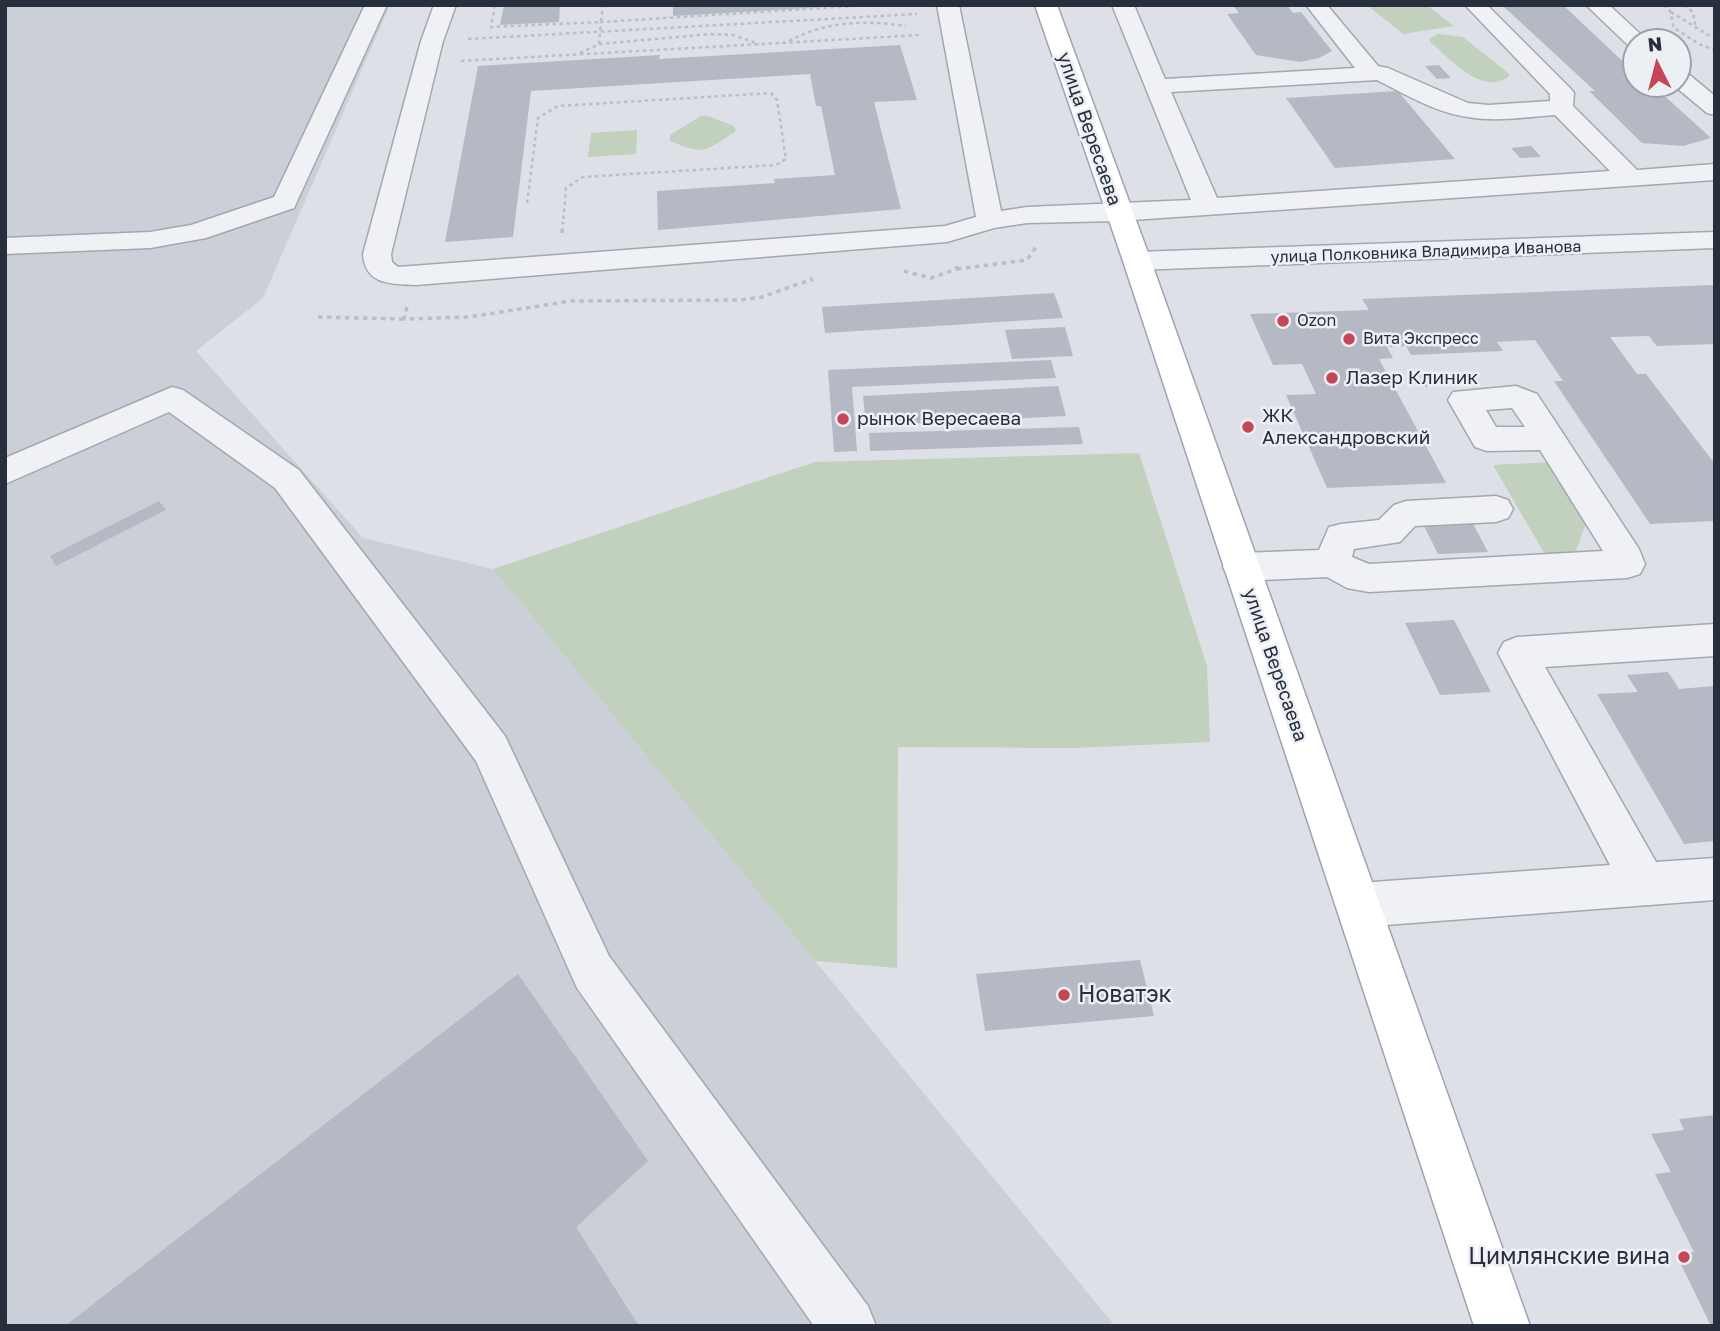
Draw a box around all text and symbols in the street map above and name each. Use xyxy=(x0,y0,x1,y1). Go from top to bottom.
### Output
north arrow xyxy=(1622,28,1692,98)
text: N xyxy=(1647,31,1663,56)
street label: улица Вересаева xyxy=(1052,49,1126,209)
street label: улица Полковника Владимира Иванова xyxy=(1270,237,1582,267)
place label: Ozon xyxy=(1297,311,1336,331)
marker: Ozon xyxy=(1275,313,1291,329)
place label: Вита Экспресс xyxy=(1363,329,1479,349)
marker: Вита Экспресс xyxy=(1341,331,1357,347)
place label: Лазер Клиник xyxy=(1346,367,1478,389)
marker: Лазер Клиник xyxy=(1324,370,1340,386)
place label: ЖК Александровский xyxy=(1262,405,1430,449)
place label: рынок Вересаева xyxy=(857,408,1021,430)
marker: рынок Вересаева xyxy=(835,411,851,427)
marker: ЖК Александровский xyxy=(1240,419,1256,435)
street label: улица Вересаева xyxy=(1238,585,1312,745)
place label: Новатэк xyxy=(1078,981,1172,1009)
marker: Новатэк xyxy=(1056,987,1072,1003)
place label: Цимлянские вина xyxy=(1468,1243,1670,1271)
marker: Цимлянские вина xyxy=(1676,1249,1692,1265)

